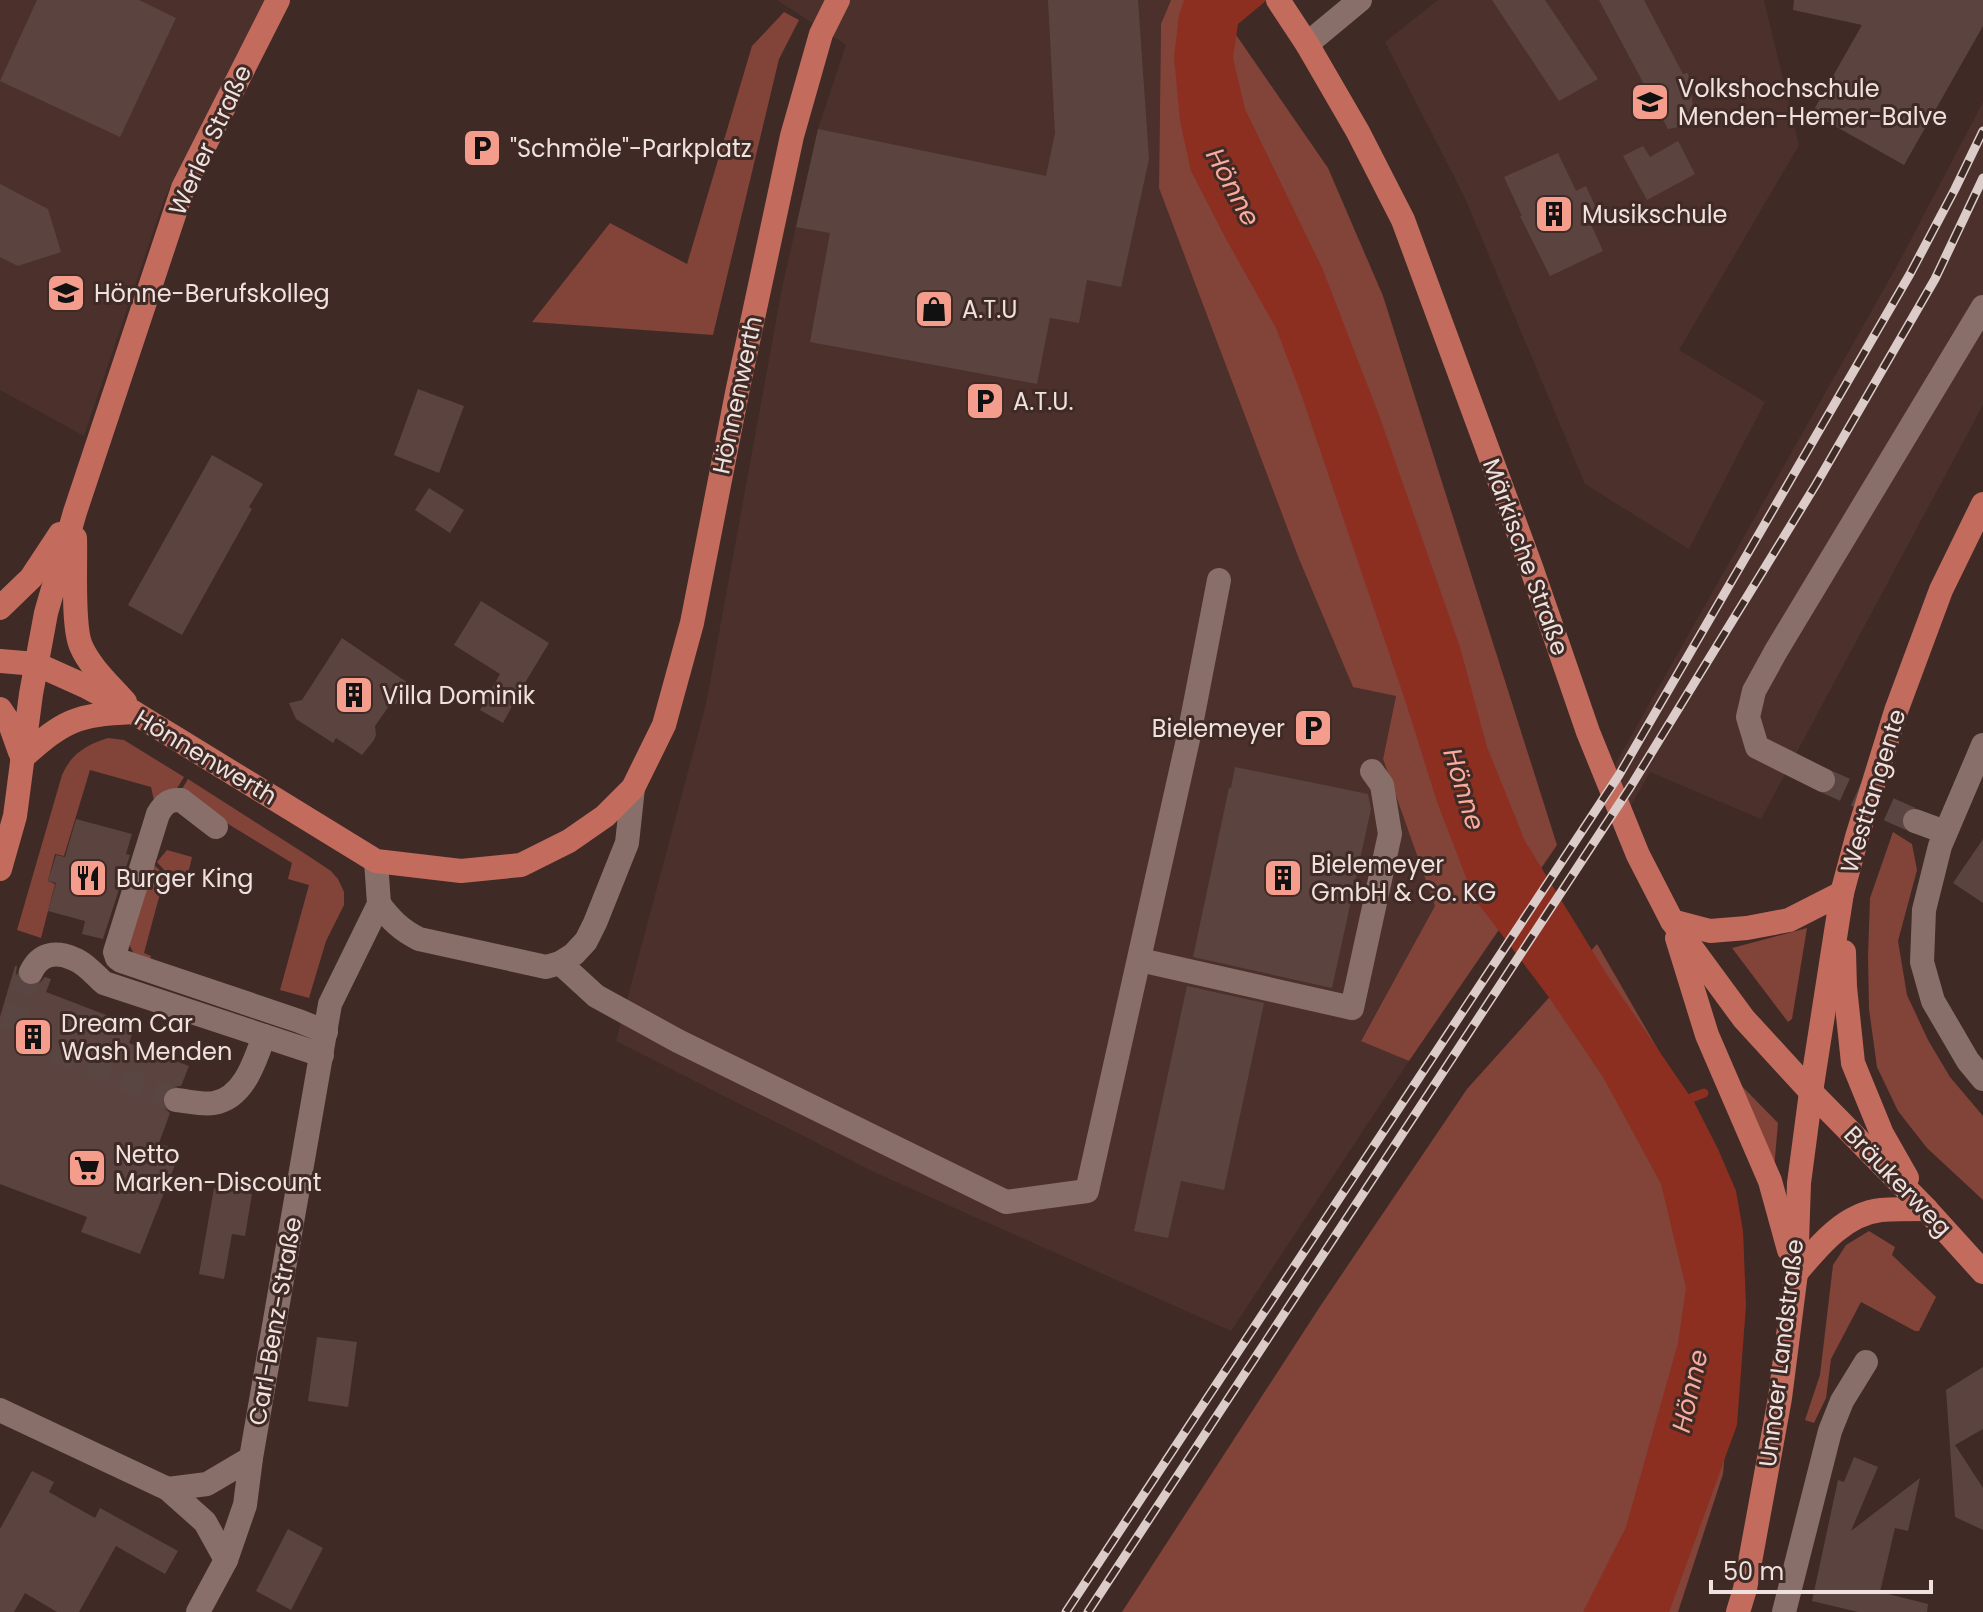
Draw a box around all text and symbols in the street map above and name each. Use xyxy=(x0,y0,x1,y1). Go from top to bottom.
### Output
street label: Werler Straße xyxy=(161,59,259,221)
place label: Volkshochschule Menden-Hemer-Balve xyxy=(1678,72,1947,133)
school or university icon: Volkshochschule Menden-Hemer-Balve xyxy=(1629,81,1671,123)
parking icon: "Schmöle"-Parkplatz xyxy=(461,127,503,169)
place label: "Schmöle"-Parkplatz xyxy=(510,132,752,165)
water label: Hönne xyxy=(1197,141,1269,233)
building icon: Musikschule xyxy=(1533,193,1575,235)
place label: Musikschule xyxy=(1582,198,1727,231)
school or university icon: Hönne-Berufskolleg xyxy=(45,272,87,314)
place label: Hönne-Berufskolleg xyxy=(94,277,330,310)
shop icon: A.T.U xyxy=(913,288,955,330)
place label: A.T.U xyxy=(962,293,1017,326)
street label: Hönnenwerth xyxy=(704,313,770,477)
parking icon: A.T.U. xyxy=(964,380,1006,422)
place label: A.T.U. xyxy=(1013,385,1073,418)
street label: Märkische Straße xyxy=(1475,454,1577,660)
building icon: Villa Dominik xyxy=(333,674,375,716)
place label: Villa Dominik xyxy=(382,679,536,712)
street label: Hönnenwerth xyxy=(129,702,283,812)
street label: Westtangente xyxy=(1832,705,1914,877)
parking icon: Bielemeyer xyxy=(1292,707,1334,749)
place label: Bielemeyer xyxy=(1152,712,1285,745)
water label: Hönne xyxy=(1435,744,1493,834)
place label: Bielemeyer GmbH & Co. KG xyxy=(1311,848,1496,909)
restaurant icon: Burger King xyxy=(67,857,109,899)
building icon: Bielemeyer GmbH & Co. KG xyxy=(1262,857,1304,899)
place label: Burger King xyxy=(116,862,253,895)
place label: Dream Car Wash Menden xyxy=(61,1007,232,1068)
building icon: Dream Car Wash Menden xyxy=(12,1016,54,1058)
street label: Bräukerweg xyxy=(1837,1118,1959,1244)
place label: Netto Marken-Discount xyxy=(115,1138,321,1199)
supermarket icon: Netto Marken-Discount xyxy=(66,1147,108,1189)
street label: Carl-Benz-Straße xyxy=(240,1214,310,1428)
street label: Unnaer Landstraße xyxy=(1751,1237,1811,1469)
water label: Hönne xyxy=(1663,1346,1717,1436)
scale bar xyxy=(1711,1544,1931,1594)
text: 50 m xyxy=(1723,1555,1784,1588)

